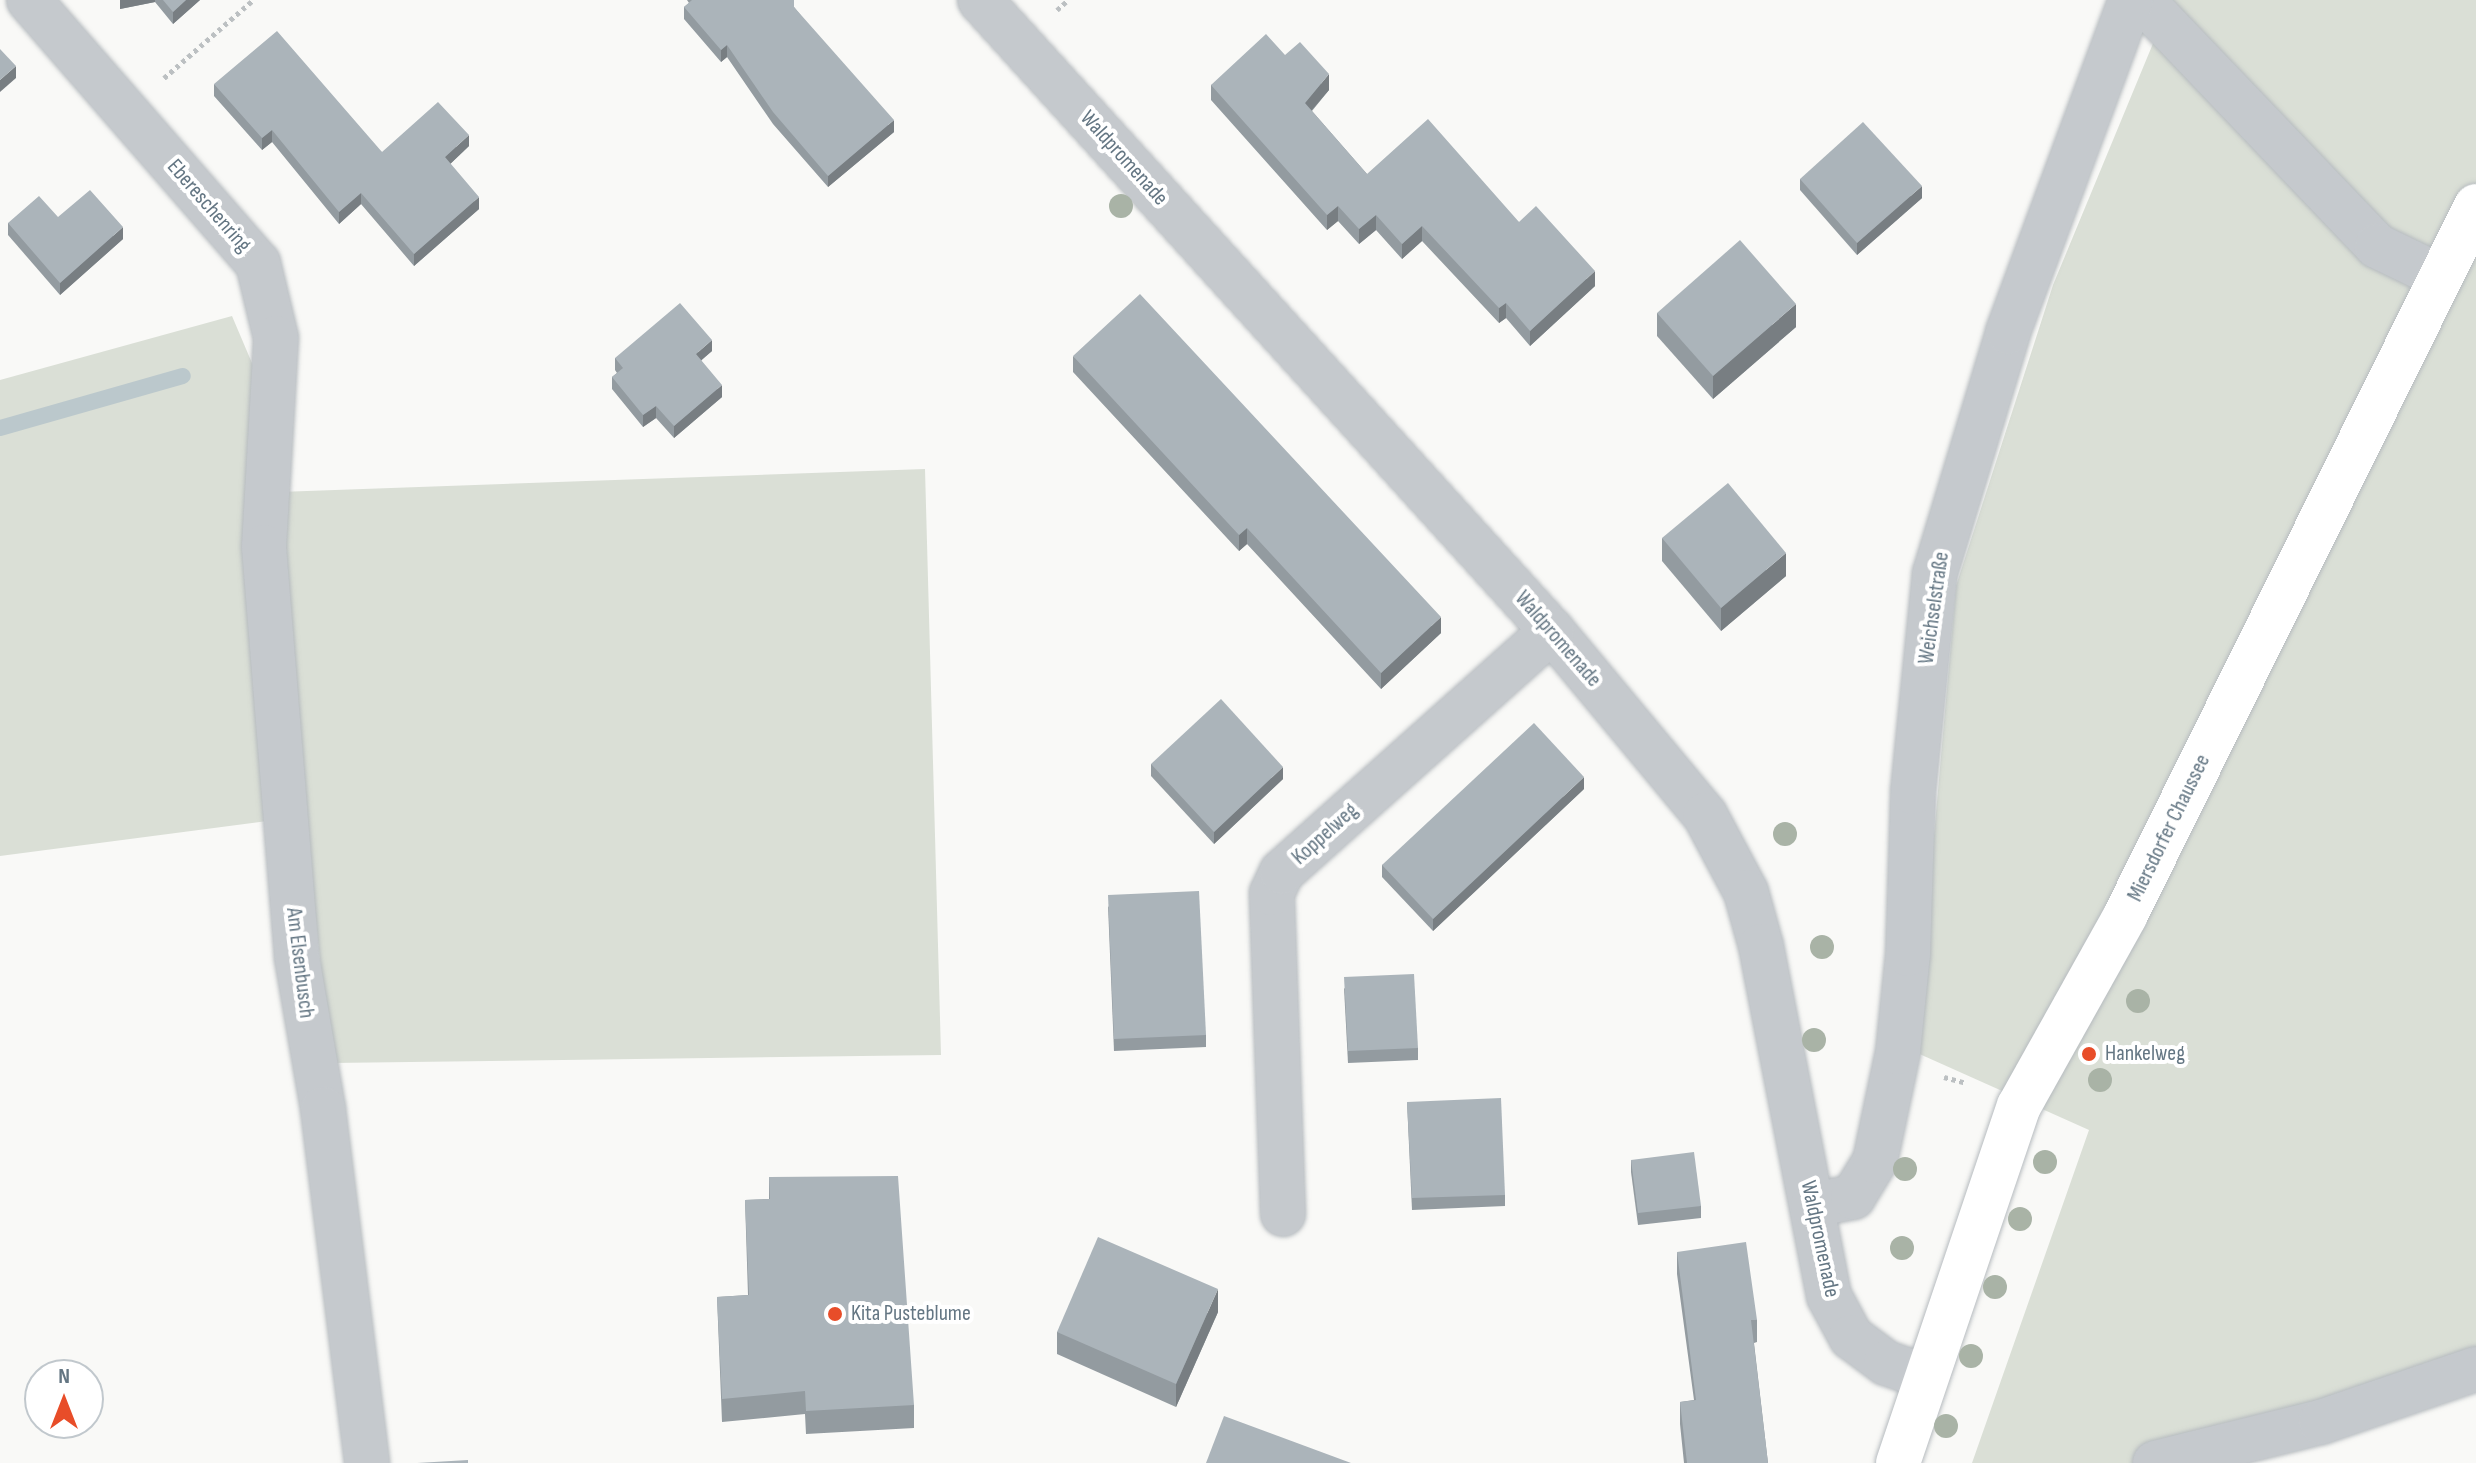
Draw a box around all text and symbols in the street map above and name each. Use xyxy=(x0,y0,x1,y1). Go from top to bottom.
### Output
street label: Waldpromenade xyxy=(1075,105,1173,211)
street label: Ebereschenring xyxy=(161,154,257,258)
street label: Weichselstraße xyxy=(1913,550,1955,666)
street label: Waldpromenade xyxy=(1509,586,1607,692)
street label: Miersdorfer Chaussee xyxy=(2122,750,2216,906)
street label: Koppelweg xyxy=(1287,798,1363,870)
street label: Am Elsenbusch xyxy=(280,906,320,1020)
place label: Hankelweg xyxy=(2105,1041,2185,1067)
marker: Hankelweg xyxy=(2080,1045,2098,1063)
street label: Waldpromenade xyxy=(1795,1178,1845,1300)
place label: Kita Pusteblume xyxy=(851,1301,971,1327)
marker: Kita Pusteblume xyxy=(826,1305,844,1323)
north arrow xyxy=(24,1359,104,1439)
text: N xyxy=(58,1363,70,1390)

